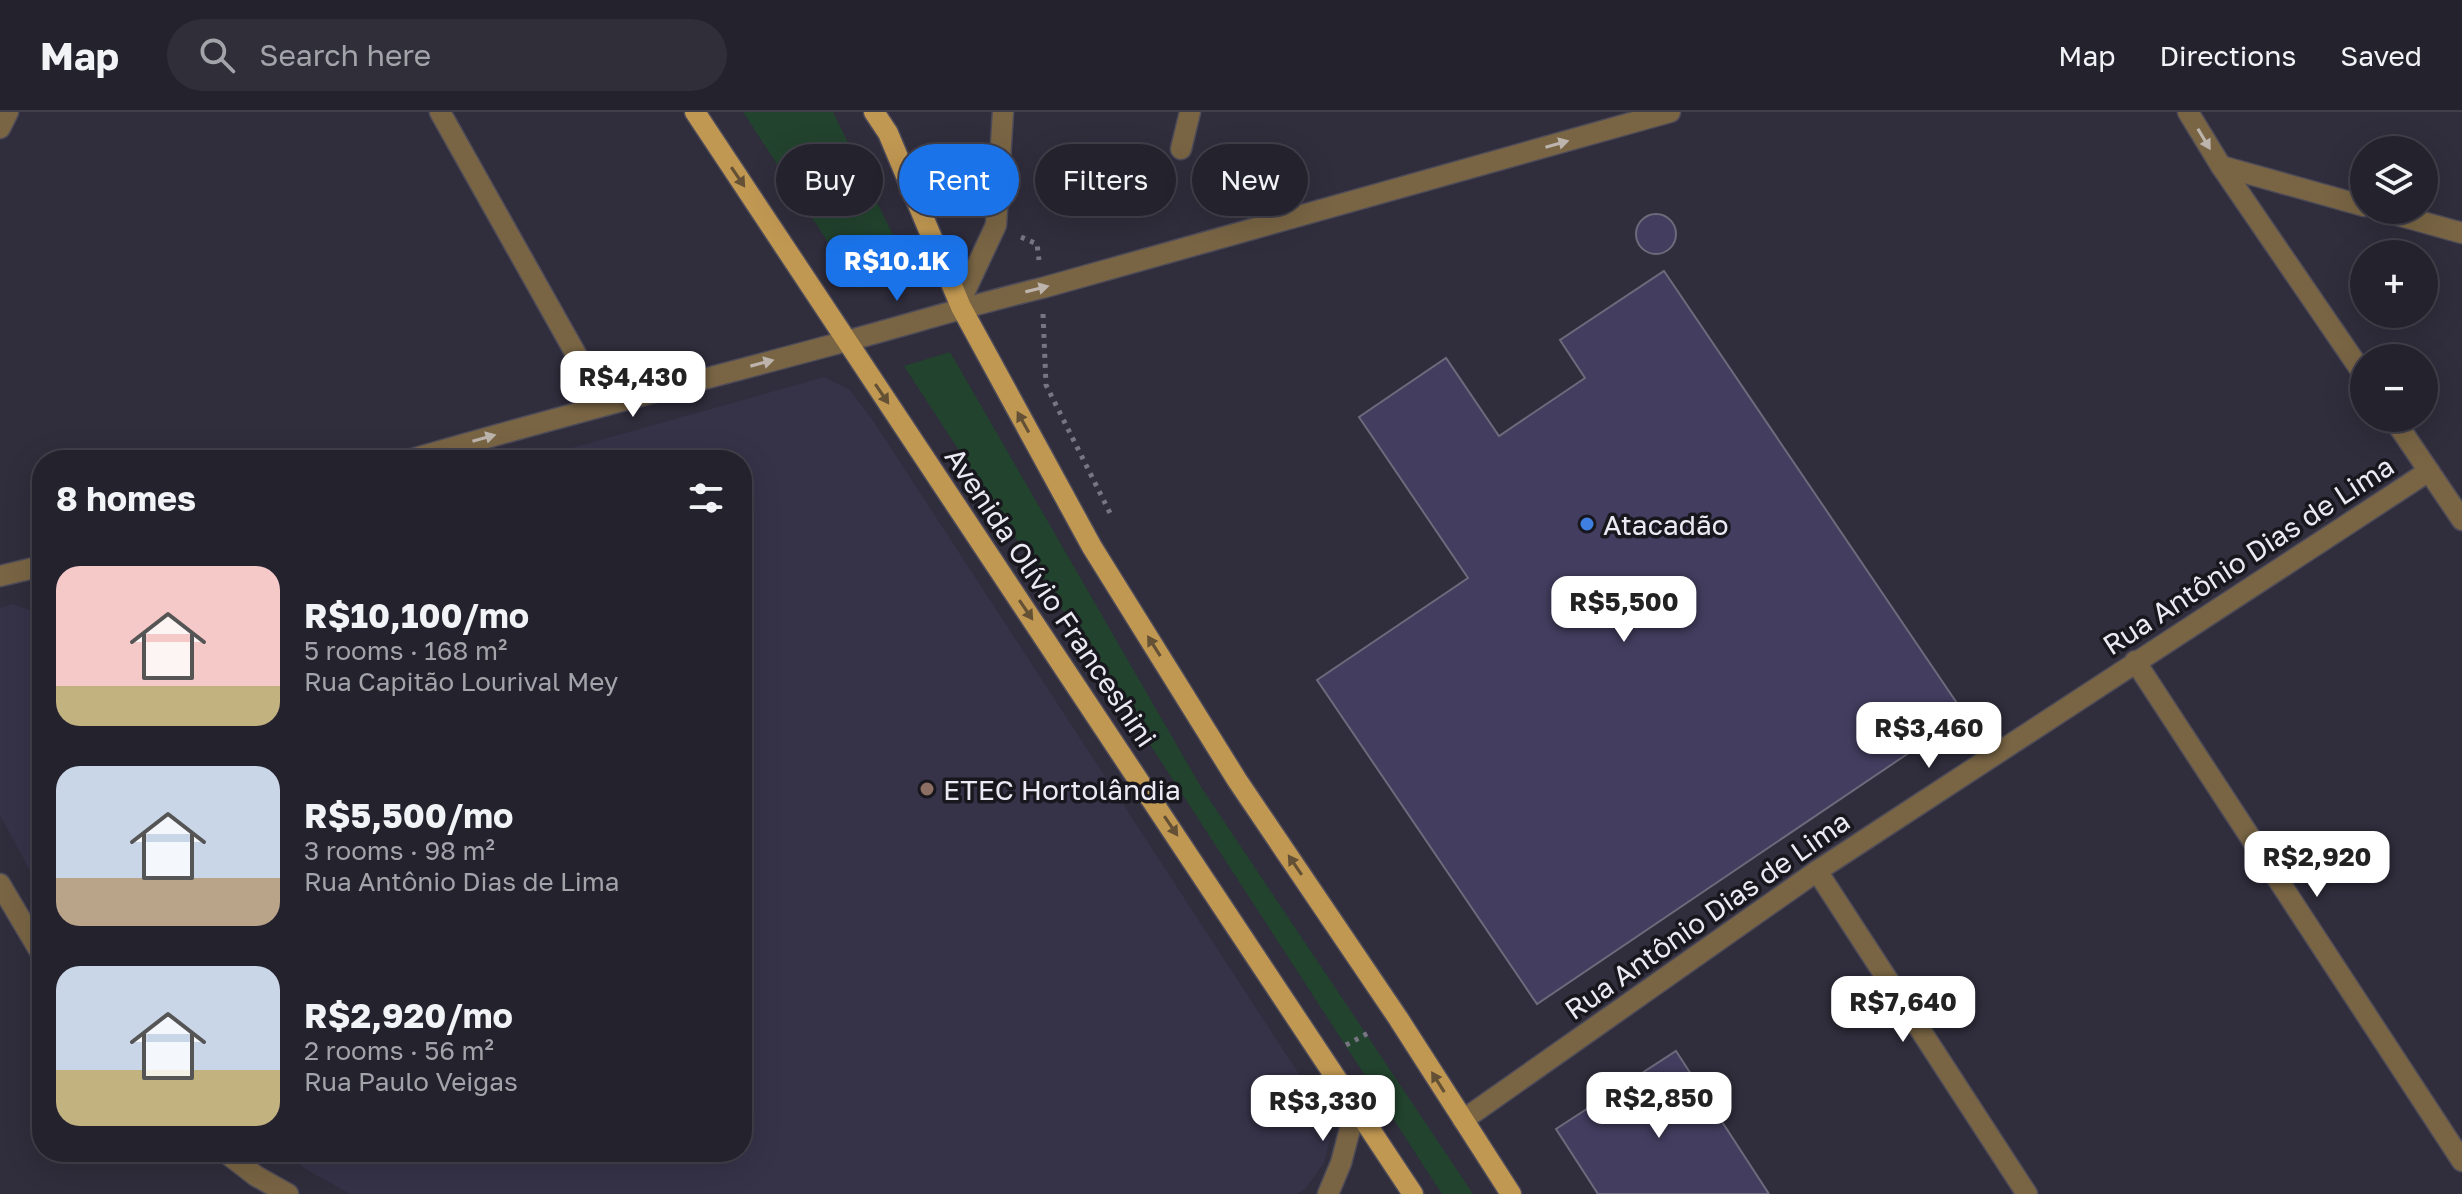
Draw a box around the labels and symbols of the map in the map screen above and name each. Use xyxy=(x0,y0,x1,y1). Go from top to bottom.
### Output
one-way arrow xyxy=(2197,128,2211,150)
one-way arrow xyxy=(1545,137,1569,150)
one-way arrow xyxy=(730,166,745,188)
pin: R$10.1K xyxy=(823,235,971,303)
one-way arrow xyxy=(1024,283,1049,295)
pin: R$4,430 xyxy=(559,351,707,419)
one-way arrow xyxy=(749,356,774,368)
one-way arrow xyxy=(874,383,889,404)
one-way arrow xyxy=(1017,410,1030,433)
one-way arrow xyxy=(471,432,496,444)
street label: Avenida Olívio Franceshini xyxy=(938,441,1164,753)
street label: Rua Antônio Dias de Lima xyxy=(2097,449,2399,661)
place label: Atacadão xyxy=(1603,508,1729,541)
marker: Atacadão xyxy=(1578,515,1596,533)
pin: R$5,500 xyxy=(1550,576,1698,644)
one-way arrow xyxy=(1018,599,1033,620)
one-way arrow xyxy=(1147,635,1161,657)
pin: R$3,460 xyxy=(1855,702,2003,770)
place label: ETEC Hortolândia xyxy=(943,773,1181,806)
marker: ETEC Hortolândia xyxy=(918,780,936,798)
street label: Rua Antônio Dias de Lima xyxy=(1558,804,1856,1026)
one-way arrow xyxy=(1163,815,1177,837)
pin: R$2,920 xyxy=(2243,831,2391,899)
one-way arrow xyxy=(1288,854,1302,876)
pin: R$7,640 xyxy=(1829,976,1977,1044)
one-way arrow xyxy=(1431,1071,1446,1092)
pin: R$2,850 xyxy=(1585,1072,1733,1140)
pin: R$3,330 xyxy=(1249,1075,1397,1143)

